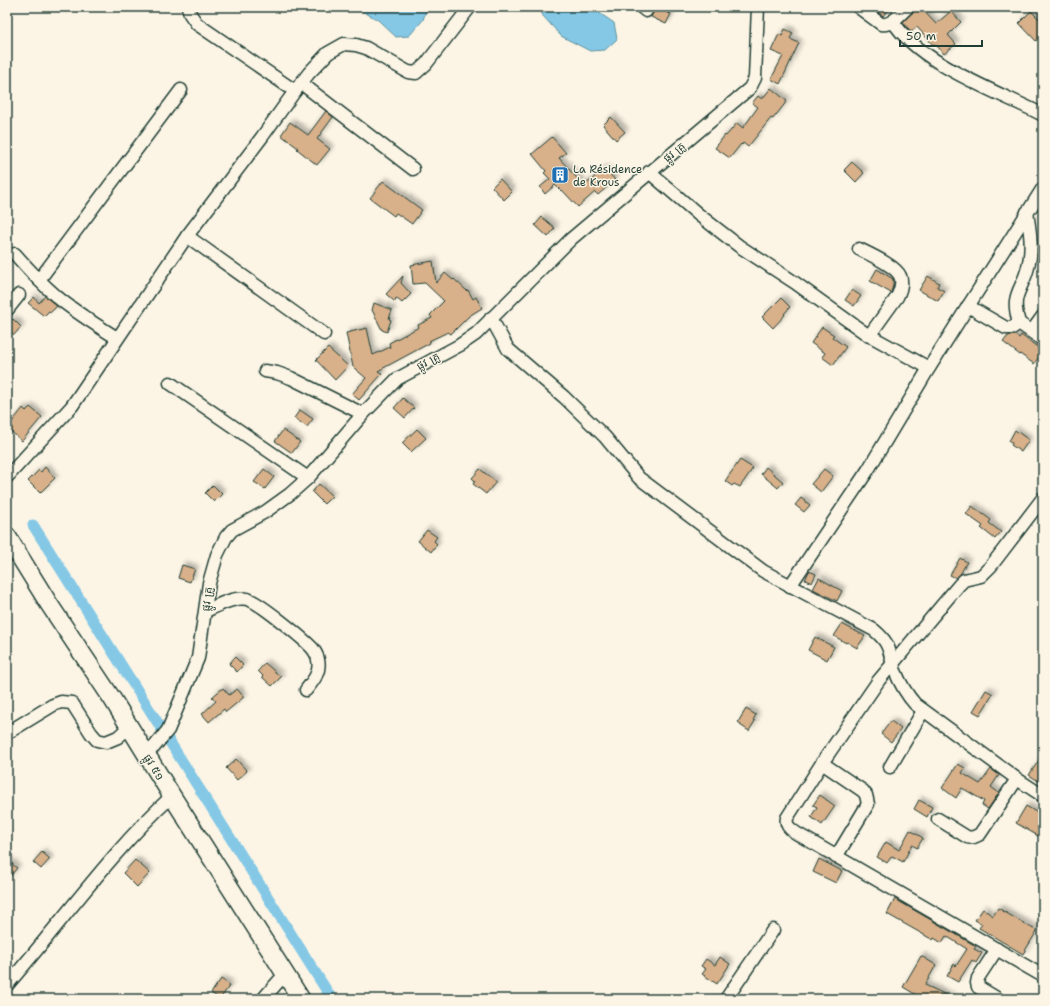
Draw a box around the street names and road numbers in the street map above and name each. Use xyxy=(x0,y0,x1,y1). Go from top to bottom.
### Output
street label: ផ្លូវ គ្រូ xyxy=(660,139,690,168)
street label: ផ្លូវ គ្រូ xyxy=(414,349,444,376)
street label: ផ្លូវ គ្រូ xyxy=(199,586,219,612)
street label: ផ្លូវ ៥១ xyxy=(138,751,167,784)

